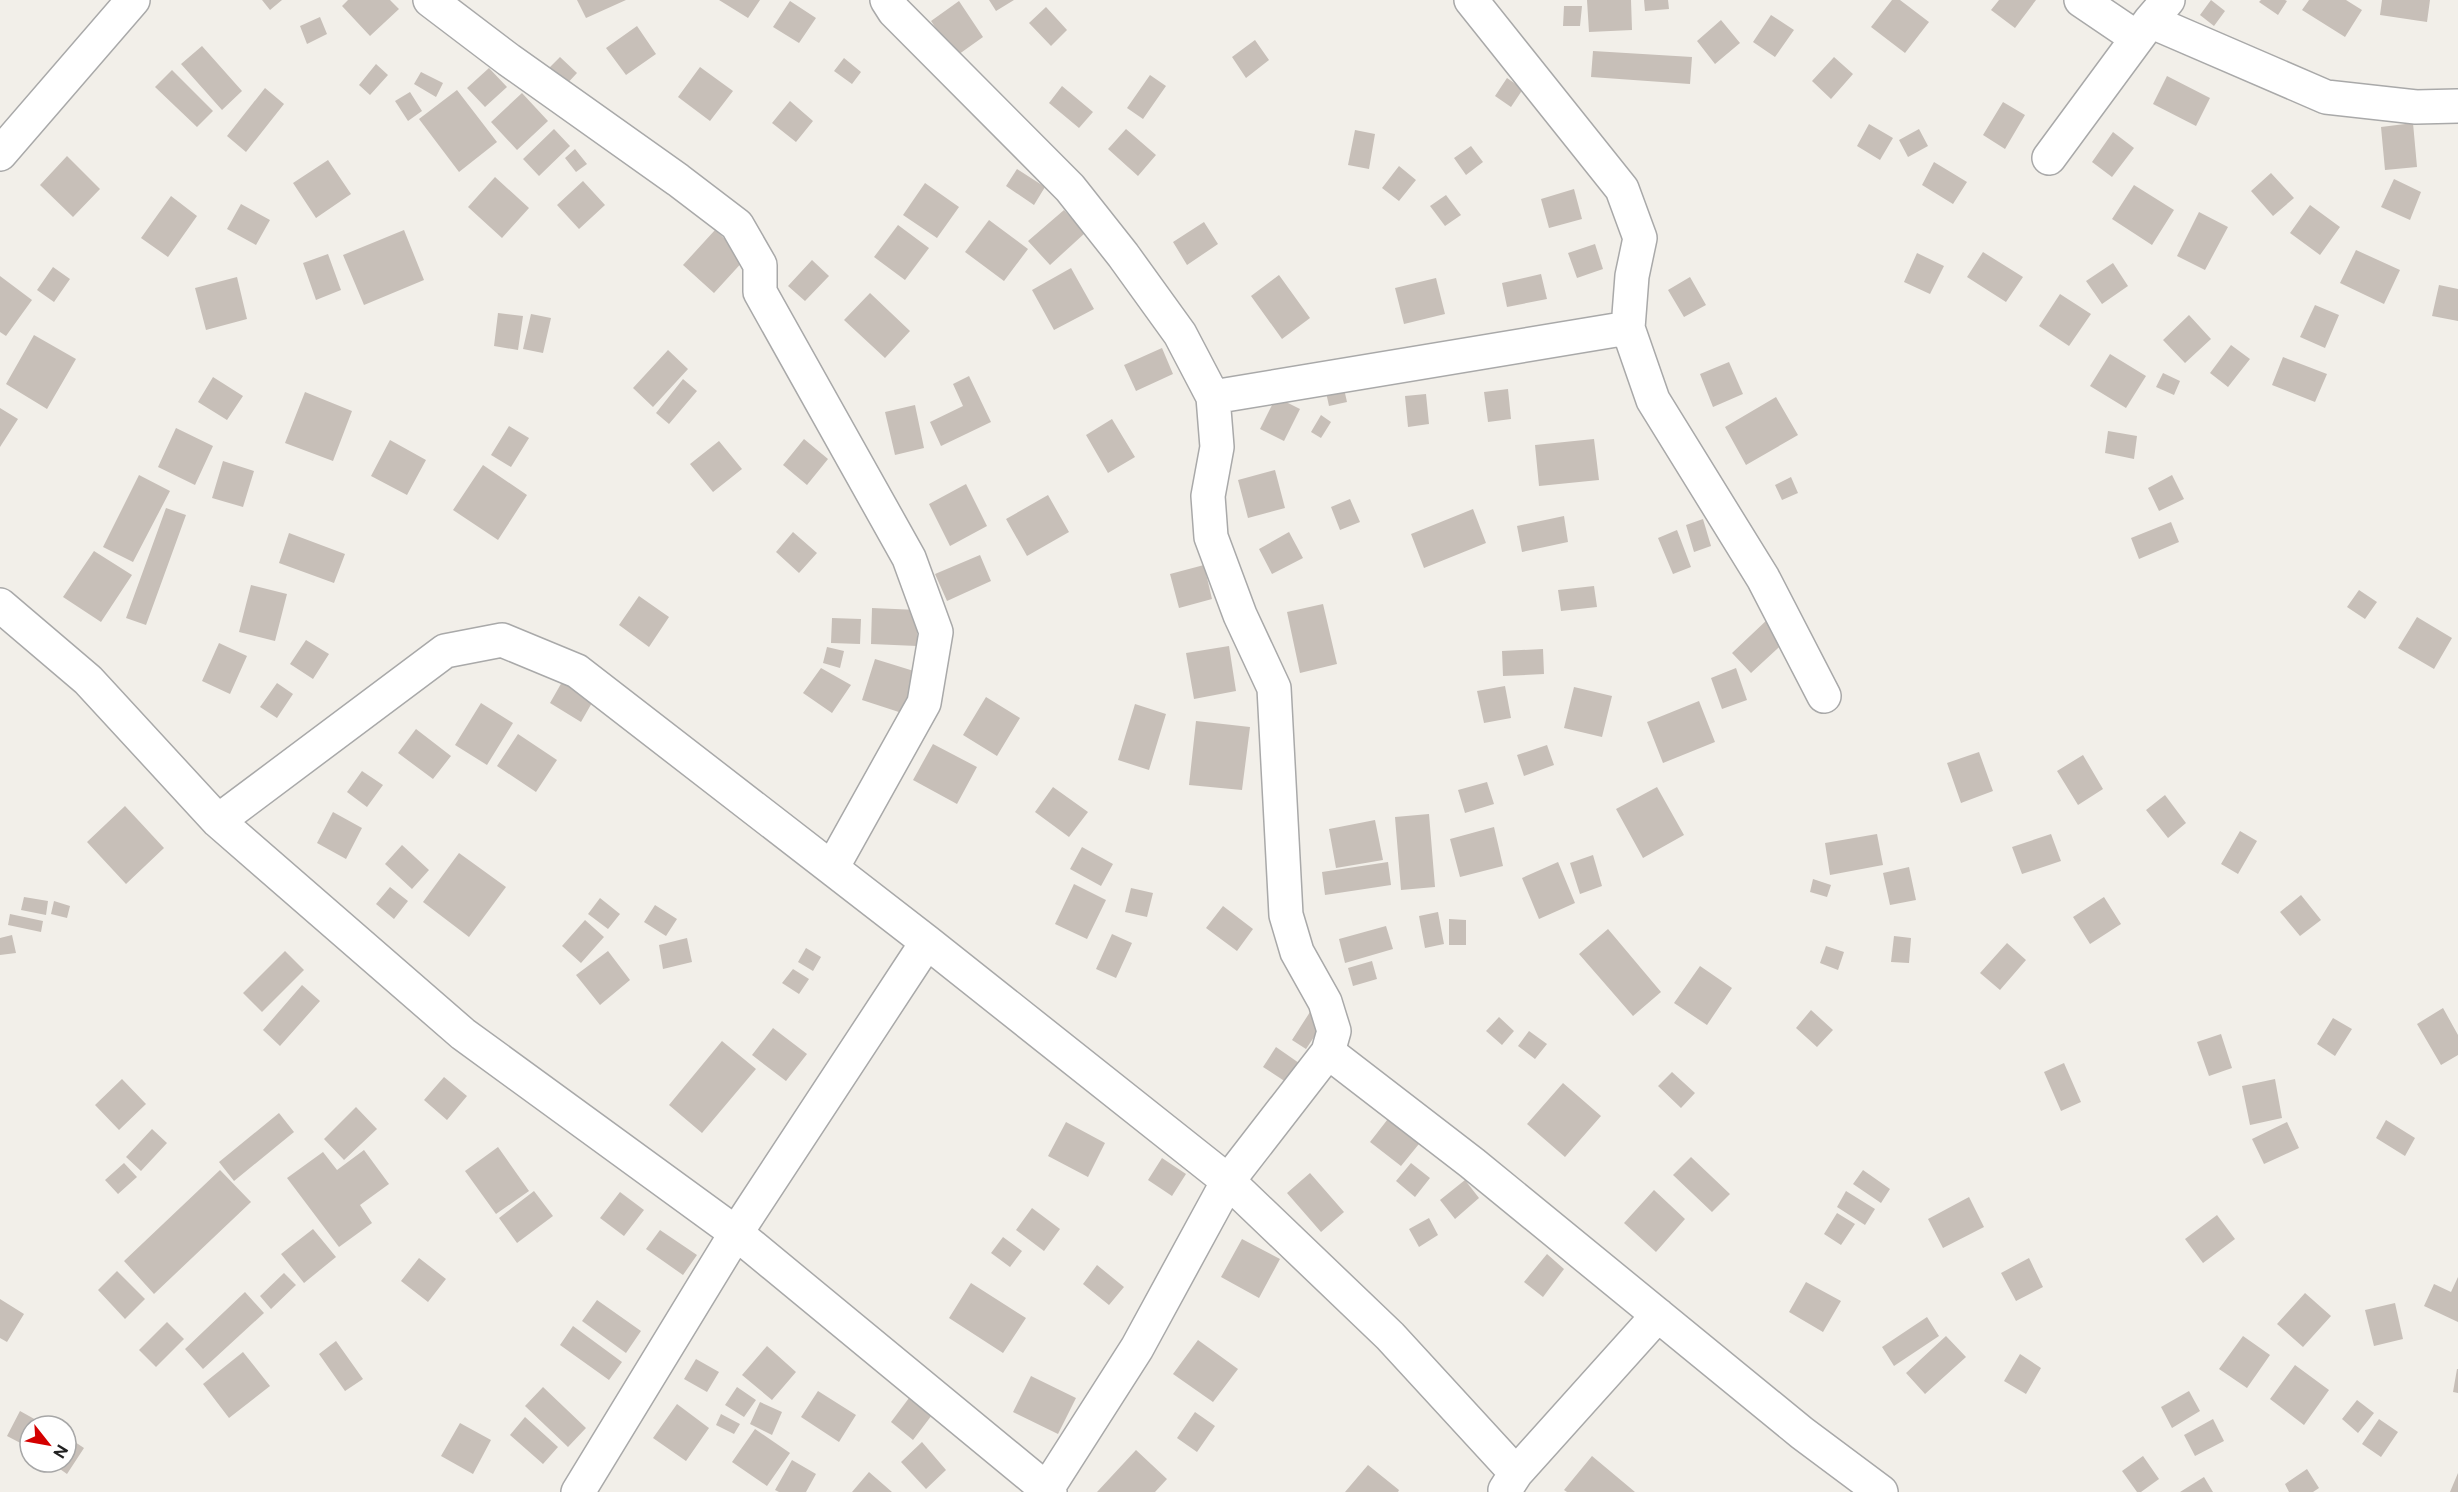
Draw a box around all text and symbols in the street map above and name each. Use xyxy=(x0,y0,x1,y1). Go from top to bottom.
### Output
north arrow xyxy=(18,1414,78,1474)
text: N xyxy=(49,1441,72,1462)

